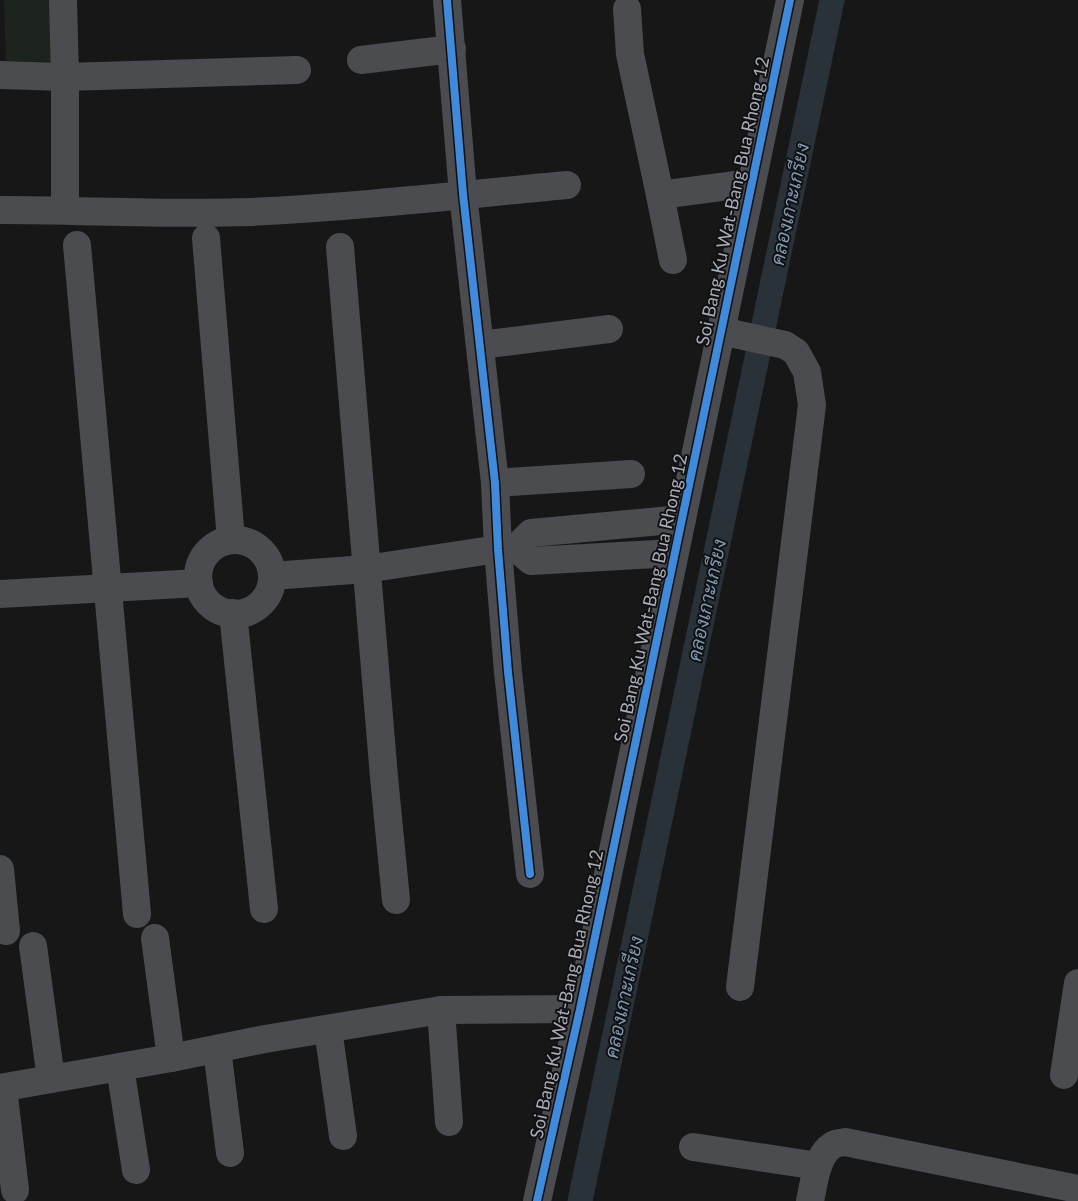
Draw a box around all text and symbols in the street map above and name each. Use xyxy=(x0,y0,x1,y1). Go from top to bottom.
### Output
street label: Soi Bang Ku Wat-Bang Bua Rhong 12 xyxy=(691,55,773,347)
water label: คลองเกาะเกรียง xyxy=(765,141,813,267)
street label: Soi Bang Ku Wat-Bang Bua Rhong 12 xyxy=(609,452,691,744)
water label: คลองเกาะเกรียง xyxy=(682,537,730,663)
street label: Soi Bang Ku Wat-Bang Bua Rhong 12 xyxy=(525,848,607,1140)
water label: คลองเกาะเกรียง xyxy=(599,934,647,1060)

